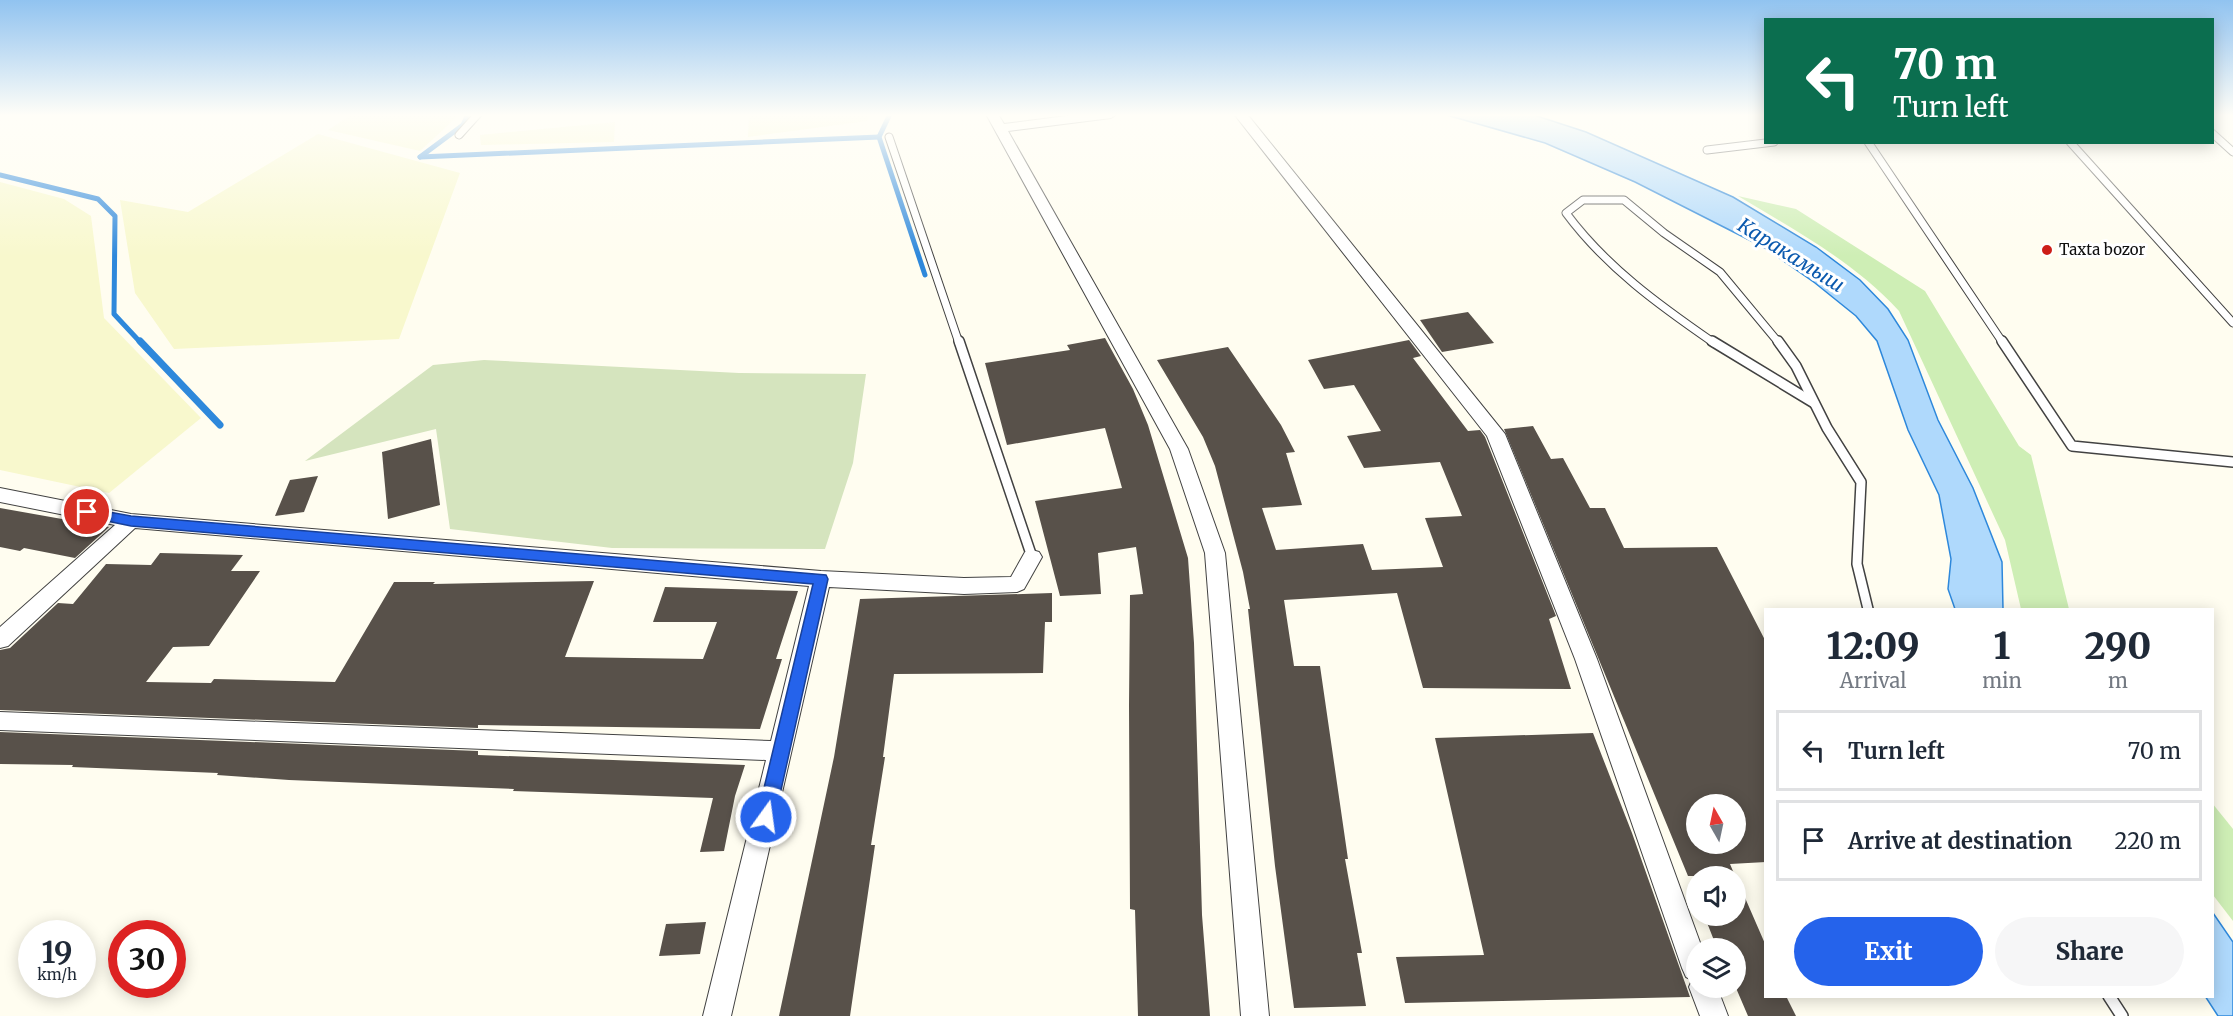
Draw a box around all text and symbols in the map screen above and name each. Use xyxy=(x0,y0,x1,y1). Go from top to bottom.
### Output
text: 70 m xyxy=(1893,38,1997,90)
icon: left xyxy=(1794,42,1872,120)
text: Turn left xyxy=(1893,90,2008,124)
water label: Каракамыш xyxy=(1733,212,1849,297)
place label: Taxta bozor xyxy=(2059,240,2146,259)
marker: Taxta bozor xyxy=(2040,243,2054,257)
pin xyxy=(61,486,112,537)
icon: arrive xyxy=(70,495,103,528)
text: 12:09 xyxy=(1827,624,1920,669)
text: 1 xyxy=(1994,624,2010,669)
text: 290 xyxy=(2084,624,2151,669)
text: Arrival xyxy=(1840,668,1907,693)
text: min xyxy=(1982,668,2022,693)
text: m xyxy=(2108,668,2128,693)
icon: left xyxy=(1797,734,1830,767)
text: Turn left xyxy=(1848,737,1945,765)
text: 70 m xyxy=(2128,737,2181,765)
position arrow xyxy=(734,785,798,849)
north arrow xyxy=(1686,794,1746,854)
map controls xyxy=(1686,794,1746,998)
icon: arrive xyxy=(1797,824,1830,857)
text: Arrive at destination xyxy=(1848,827,2072,855)
text: 220 m xyxy=(2114,827,2181,855)
button: sound xyxy=(1686,866,1746,926)
button: Exit xyxy=(1794,917,1983,986)
button: Share xyxy=(1995,917,2184,986)
speed limit sign: 30 xyxy=(108,920,186,998)
text: 19 xyxy=(41,933,73,971)
button: layers xyxy=(1686,938,1746,998)
text: km/h xyxy=(37,965,77,984)

